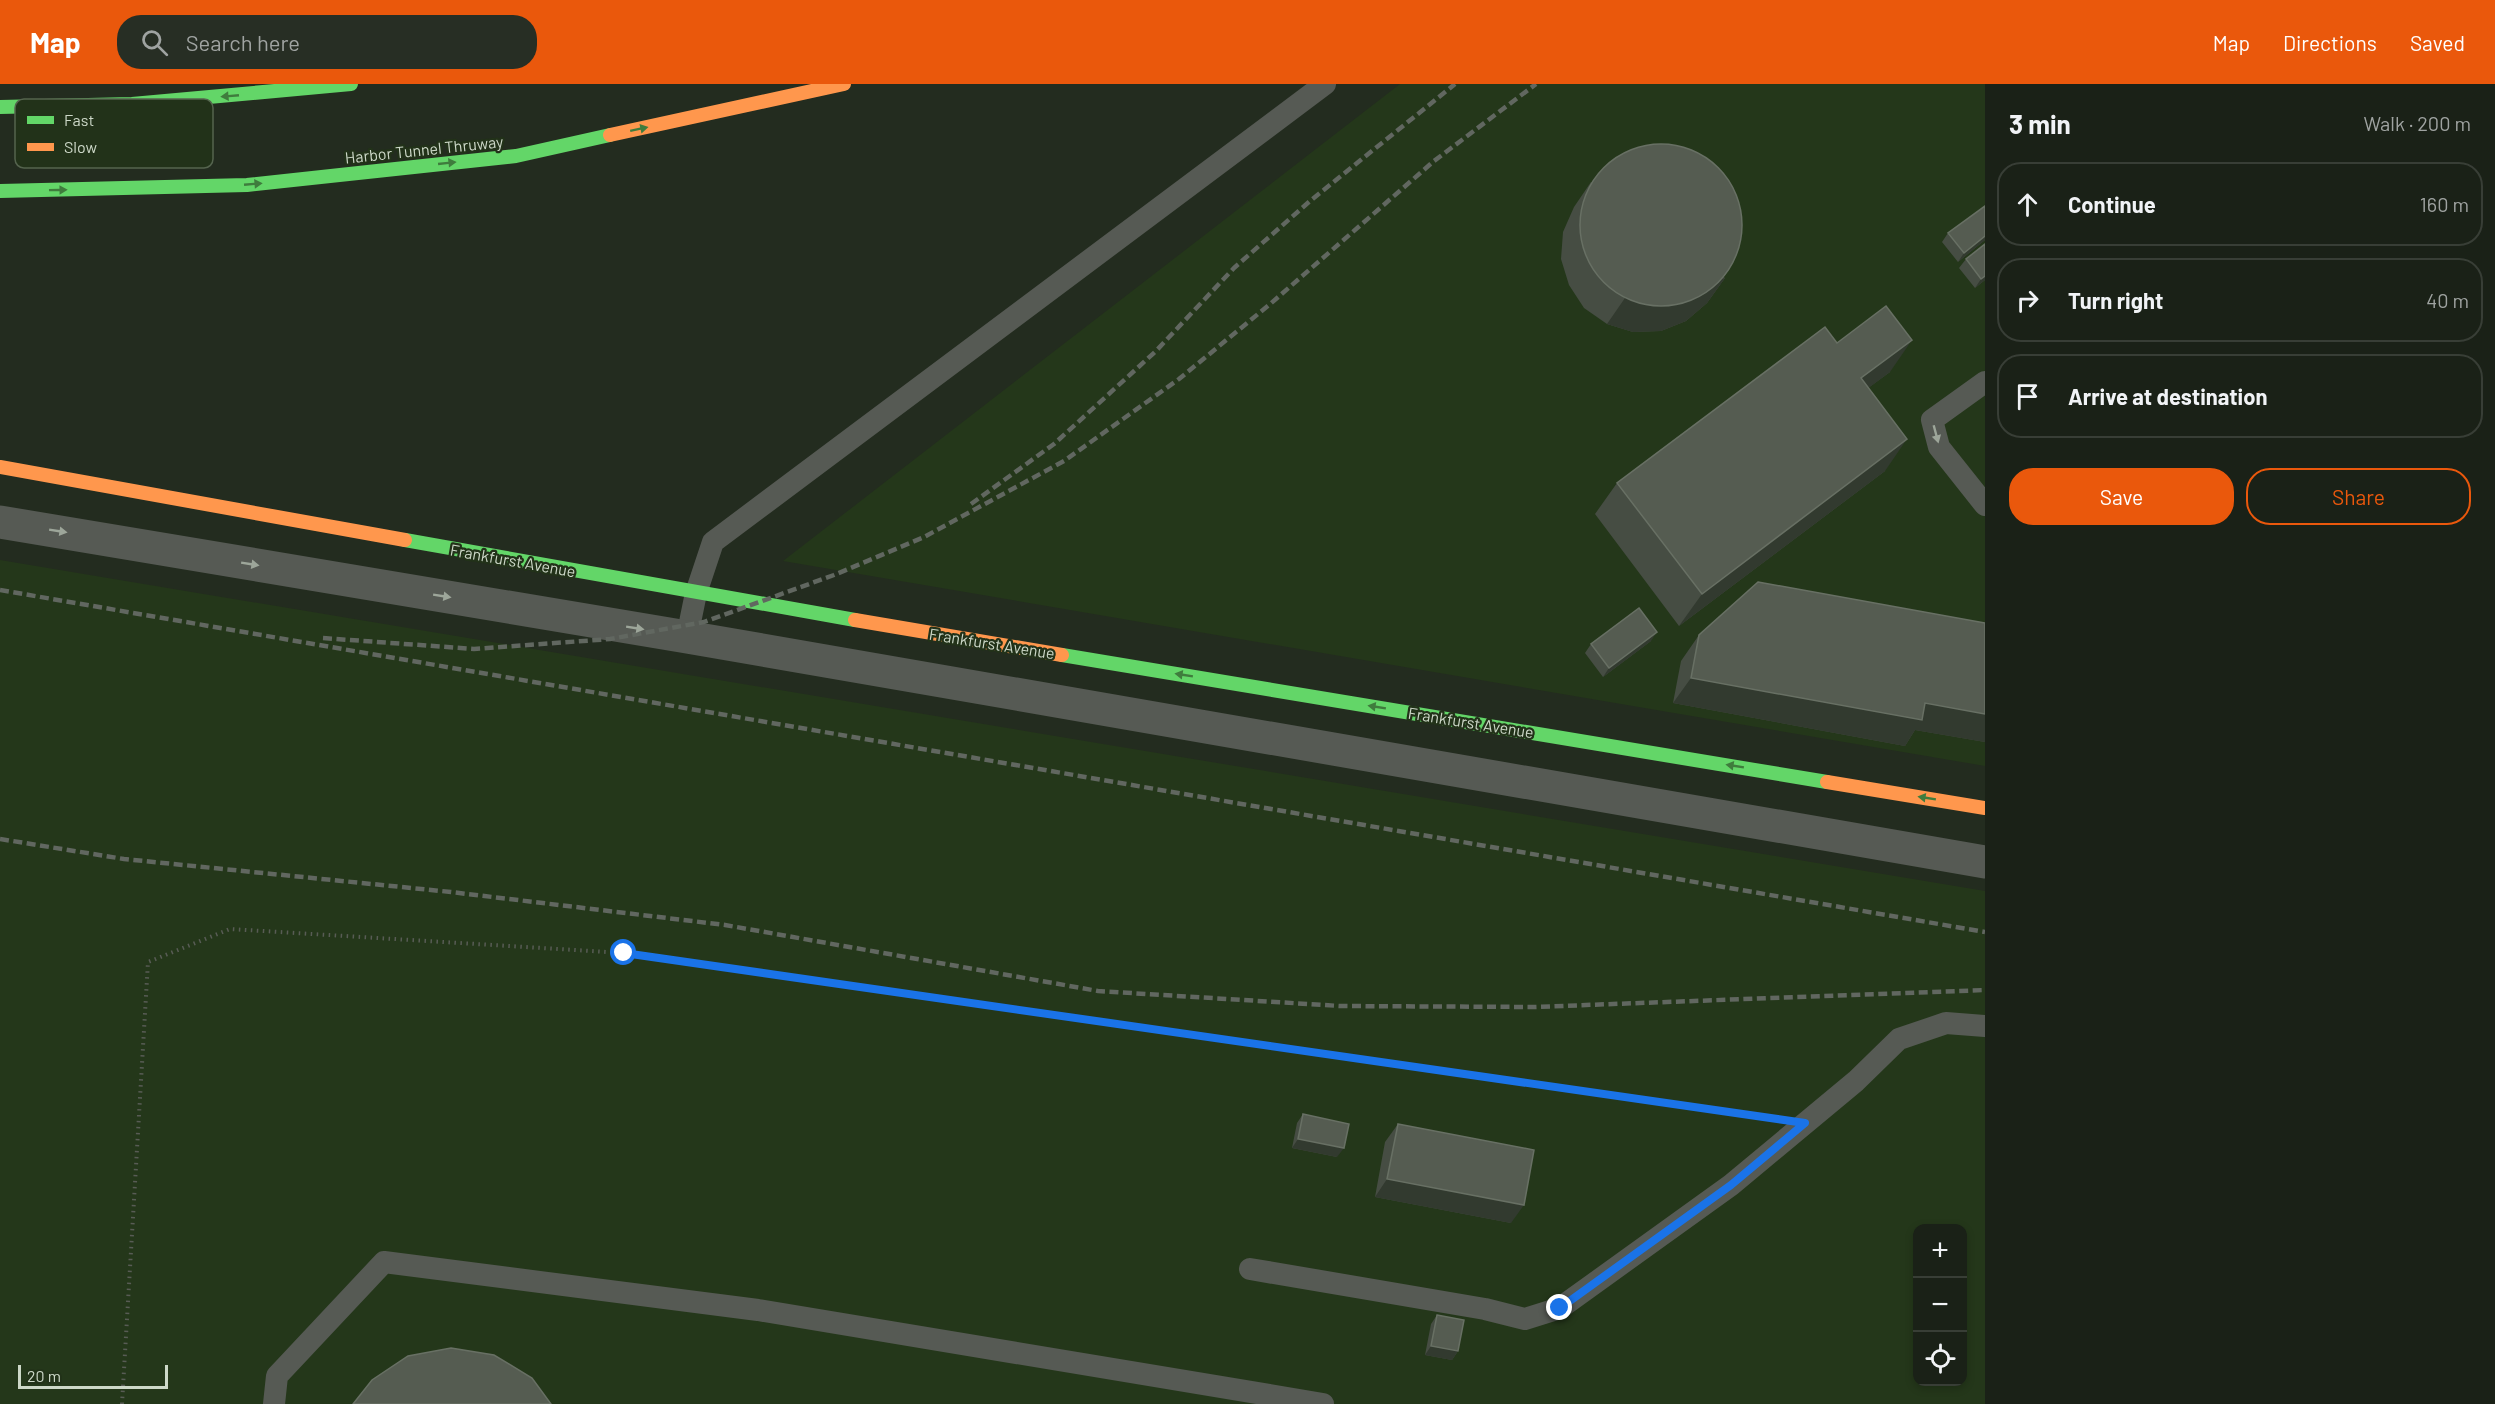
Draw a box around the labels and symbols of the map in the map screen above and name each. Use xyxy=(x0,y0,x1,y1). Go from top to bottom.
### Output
one-way arrow xyxy=(221,91,240,101)
legend xyxy=(15,99,213,168)
text: Fast xyxy=(64,110,94,129)
one-way arrow xyxy=(630,124,649,133)
street label: Harbor Tunnel Thruway xyxy=(344,131,505,167)
text: Slow xyxy=(64,137,97,156)
one-way arrow xyxy=(438,158,457,168)
one-way arrow xyxy=(244,179,263,189)
one-way arrow xyxy=(49,185,68,194)
one-way arrow xyxy=(1932,425,1941,443)
one-way arrow xyxy=(48,527,67,536)
street label: Frankfurst Avenue xyxy=(449,540,577,580)
one-way arrow xyxy=(241,559,260,568)
one-way arrow xyxy=(433,591,452,600)
one-way arrow xyxy=(625,624,644,633)
street label: Frankfurst Avenue xyxy=(928,624,1056,662)
one-way arrow xyxy=(1175,670,1194,679)
one-way arrow xyxy=(1367,702,1386,711)
street label: Frankfurst Avenue xyxy=(1407,703,1535,741)
one-way arrow xyxy=(1725,762,1744,771)
one-way arrow xyxy=(1918,794,1937,803)
route start xyxy=(610,939,636,965)
route end xyxy=(1546,1294,1572,1320)
scale bar xyxy=(18,1362,168,1390)

